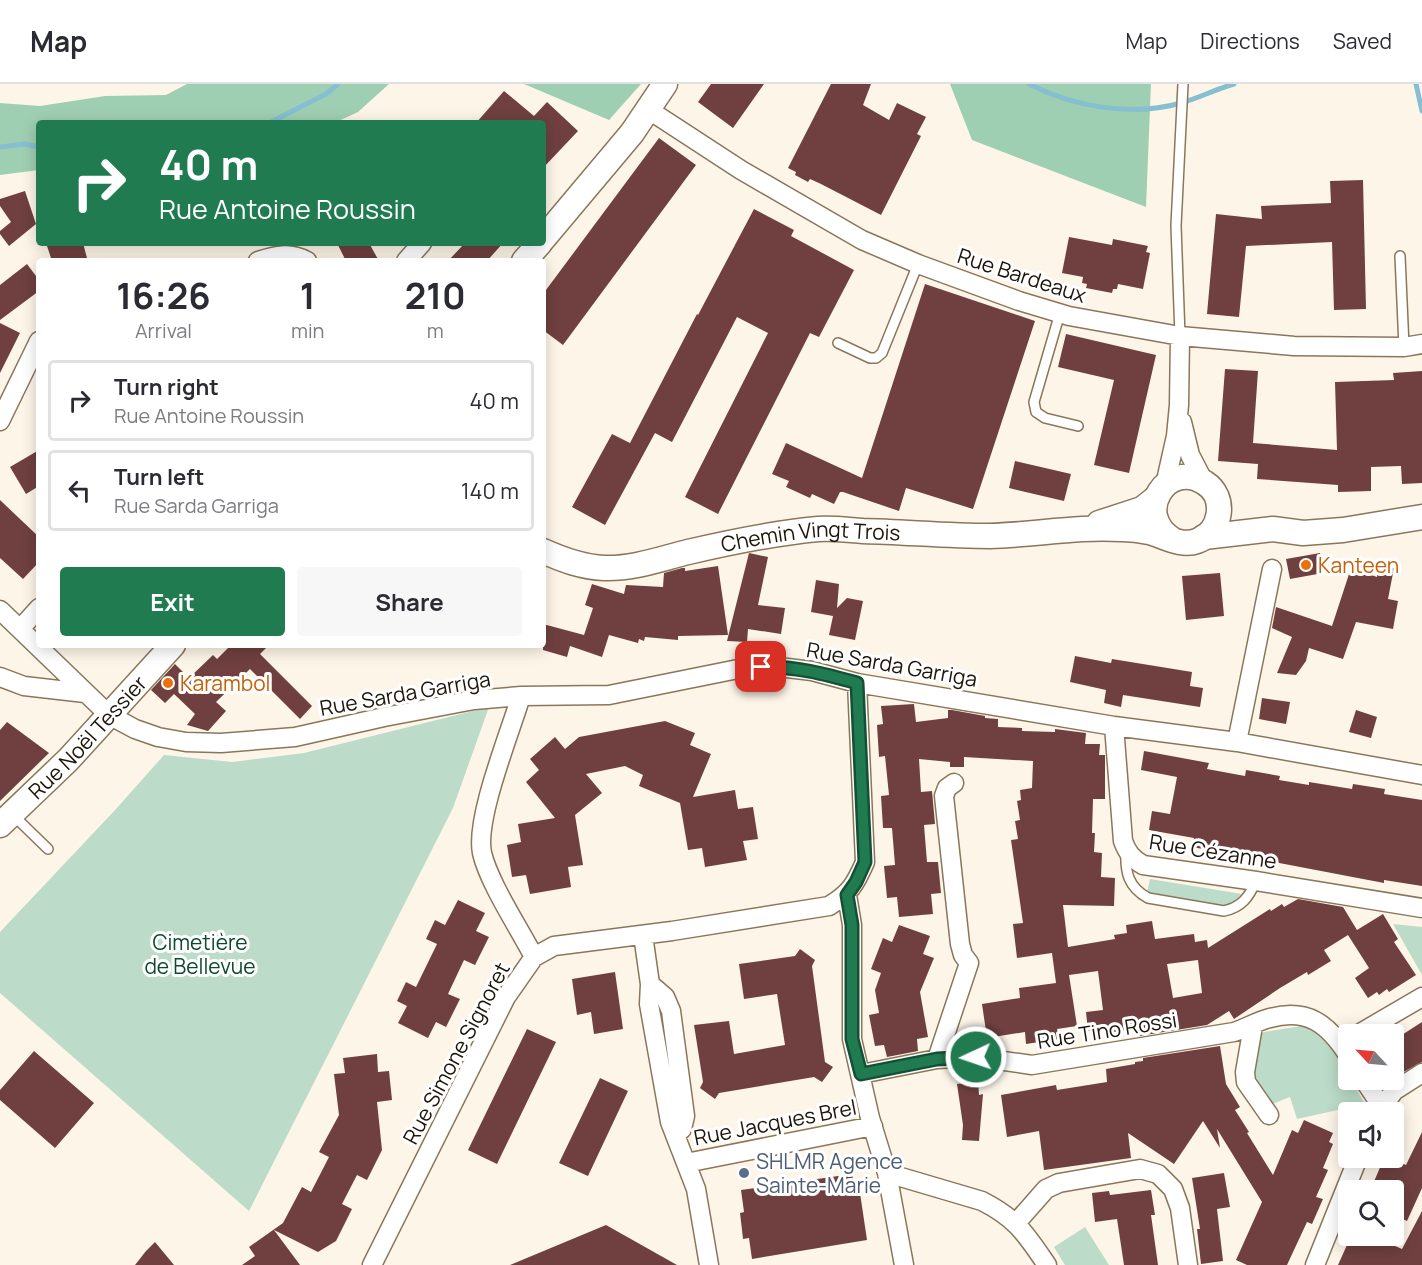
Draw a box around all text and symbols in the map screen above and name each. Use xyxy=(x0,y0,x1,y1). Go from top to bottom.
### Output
text: Map xyxy=(30,22,87,60)
text: Map xyxy=(1126,27,1167,55)
text: Directions xyxy=(1200,27,1300,55)
text: Saved xyxy=(1333,27,1392,55)
text: 40 m xyxy=(159,135,258,193)
icon: right xyxy=(60,144,138,222)
text: Rue Antoine Roussin xyxy=(159,190,416,227)
street label: Rue Bardeaux xyxy=(954,241,1090,309)
text: 16:26 xyxy=(116,271,211,320)
text: 1 xyxy=(300,271,316,320)
text: 210 xyxy=(405,271,466,320)
text: Arrival xyxy=(135,317,192,344)
text: min xyxy=(291,317,324,344)
text: m xyxy=(427,317,444,344)
text: Turn right xyxy=(114,372,219,402)
icon: right xyxy=(63,384,96,417)
text: 40 m xyxy=(470,386,519,416)
text: Rue Antoine Roussin xyxy=(114,402,304,429)
text: Turn left xyxy=(114,462,204,492)
icon: left xyxy=(63,474,96,507)
text: 140 m xyxy=(461,476,519,506)
text: Rue Sarda Garriga xyxy=(114,492,279,519)
street label: Chemin Vingt Trois xyxy=(718,515,901,558)
place label: Kanteen xyxy=(1318,551,1399,579)
marker: Kanteen xyxy=(1299,558,1313,572)
button: Exit xyxy=(60,567,285,636)
button: Share xyxy=(297,567,522,636)
street label: Rue Sarda Garriga xyxy=(804,635,980,693)
pin xyxy=(735,641,786,692)
icon: arrive xyxy=(744,650,777,683)
street label: Rue Sarda Garriga xyxy=(317,664,493,722)
street label: Rue Noël Tessier xyxy=(22,669,153,805)
place label: Karambol xyxy=(180,669,271,697)
marker: Karambol xyxy=(161,676,175,690)
street label: Rue Cézanne xyxy=(1147,827,1279,875)
park label: Cimetière de Bellevue xyxy=(144,928,256,980)
street label: Rue Simone Signoret xyxy=(396,957,516,1149)
street label: Rue Tino Rossi xyxy=(1035,1005,1179,1055)
north arrow xyxy=(1338,1024,1404,1090)
map controls xyxy=(1338,1024,1404,1246)
position arrow xyxy=(944,1025,1008,1089)
street label: Rue Jacques Brel xyxy=(691,1093,859,1151)
button: sound xyxy=(1338,1102,1404,1168)
place label: SHLMR Agence Sainte-Marie xyxy=(756,1147,903,1199)
marker: SHLMR Agence Sainte-Marie xyxy=(737,1166,751,1180)
button: search xyxy=(1338,1180,1404,1246)

